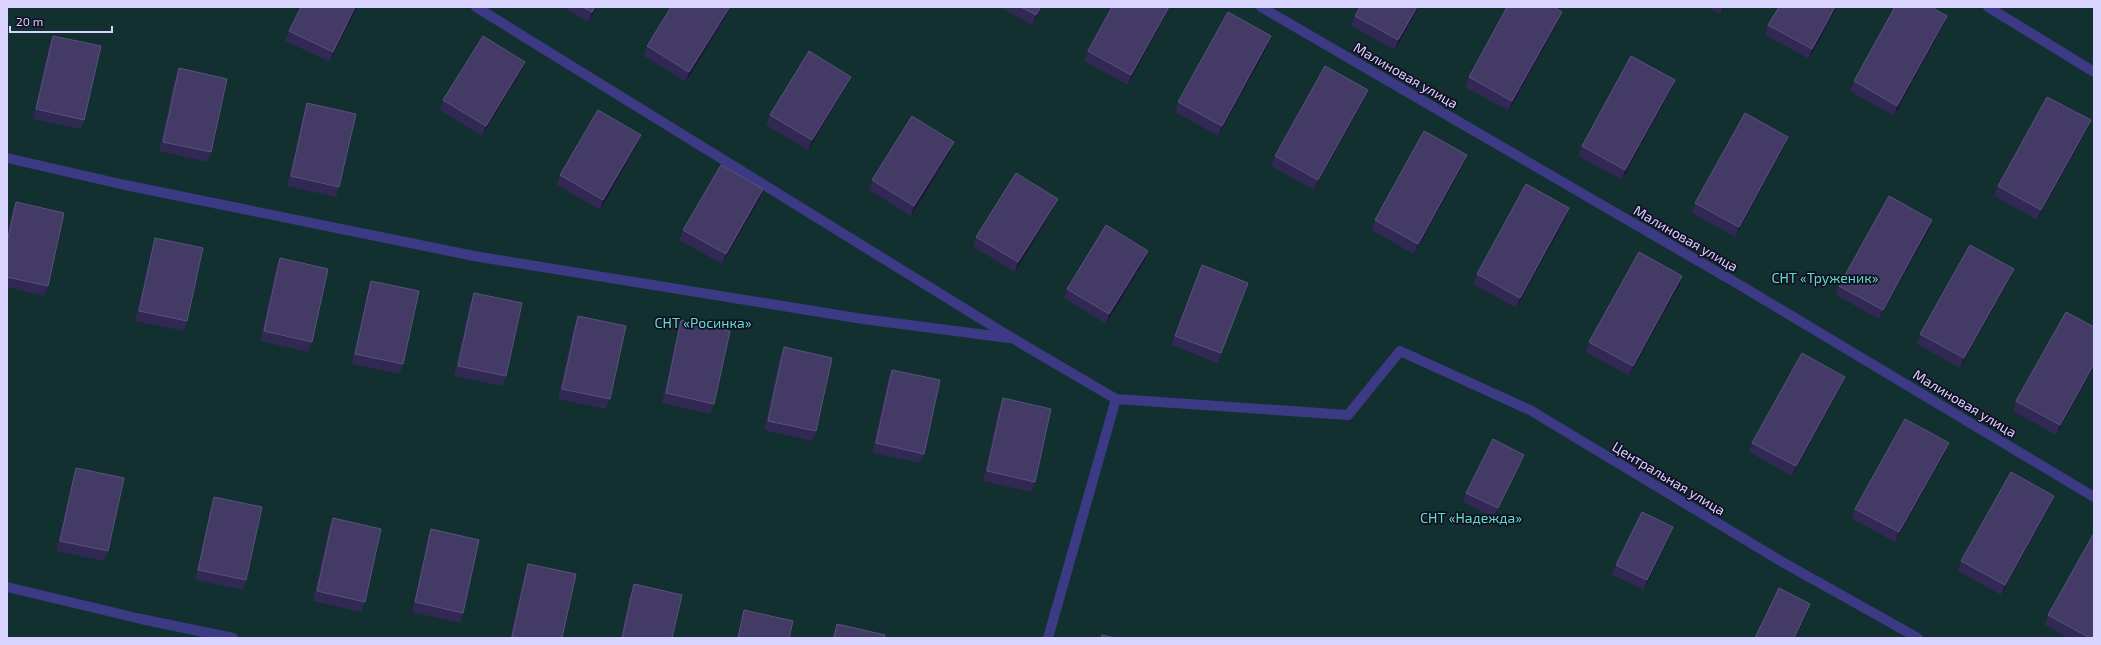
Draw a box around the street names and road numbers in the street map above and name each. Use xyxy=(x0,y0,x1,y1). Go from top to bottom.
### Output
street label: Малиновая улица xyxy=(1351,38,1461,112)
street label: Малиновая улица xyxy=(1631,201,1741,275)
street label: Малиновая улица xyxy=(1910,365,2020,441)
street label: Центральная улица xyxy=(1609,438,1729,518)

